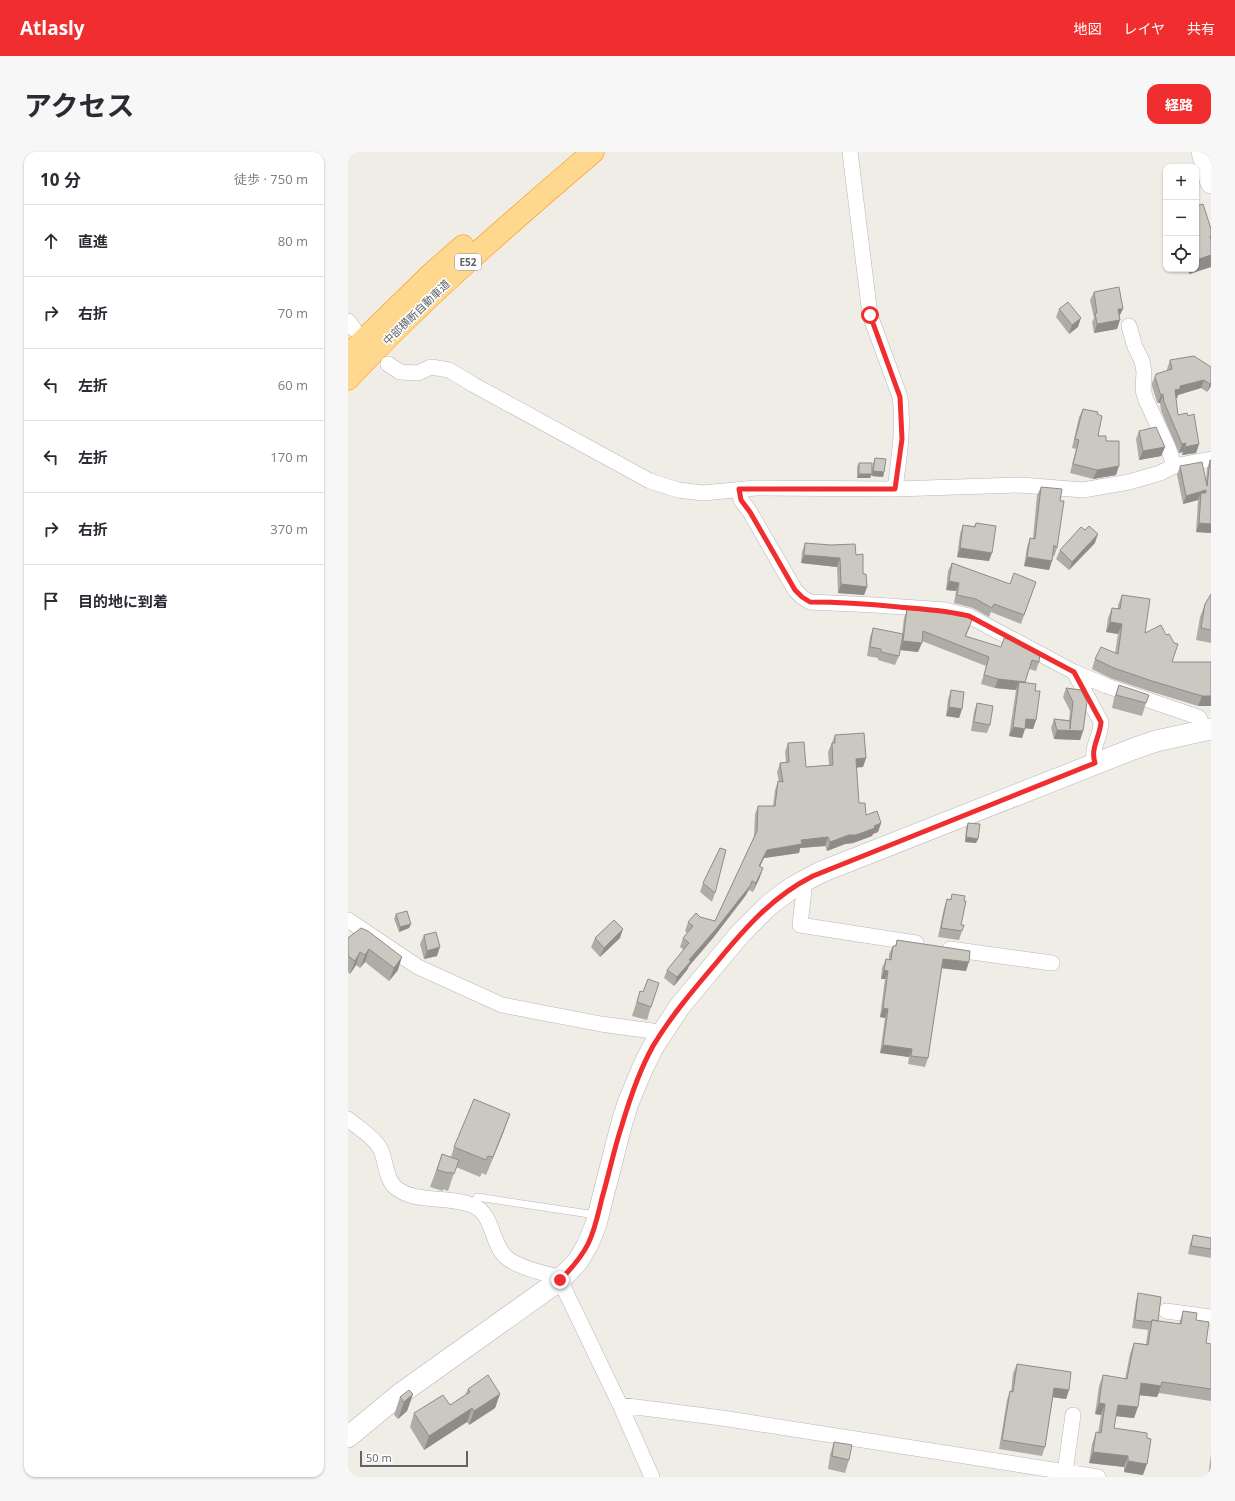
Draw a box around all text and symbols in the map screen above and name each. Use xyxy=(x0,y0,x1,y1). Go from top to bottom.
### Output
text: Atlasly xyxy=(20,15,85,41)
text: 地図 xyxy=(1073,19,1101,38)
text: レイヤ xyxy=(1123,19,1165,38)
text: 共有 xyxy=(1187,19,1215,38)
button: 経路 xyxy=(1147,84,1211,124)
text: アクセス xyxy=(24,86,135,124)
map controls xyxy=(1163,164,1199,272)
button: + xyxy=(1163,164,1199,200)
text: 10 分 xyxy=(40,168,81,191)
text: 徒歩 · 750 m xyxy=(234,170,308,188)
button: − xyxy=(1163,200,1199,236)
icon: ahead xyxy=(40,230,62,252)
text: 直進 xyxy=(78,231,108,251)
text: 80 m xyxy=(278,232,308,250)
button: locate xyxy=(1163,236,1199,272)
road number: E52 xyxy=(455,254,481,270)
street label: 中部横断自動車道 xyxy=(379,276,453,348)
icon: right xyxy=(40,302,62,324)
text: 右折 xyxy=(78,303,108,323)
text: 70 m xyxy=(278,304,308,322)
route start xyxy=(861,306,879,324)
icon: left xyxy=(40,374,62,396)
text: 左折 xyxy=(78,375,108,395)
text: 60 m xyxy=(278,376,308,394)
icon: left xyxy=(40,446,62,468)
text: 左折 xyxy=(78,447,108,467)
text: 170 m xyxy=(270,448,308,466)
icon: right xyxy=(40,518,62,540)
text: 右折 xyxy=(78,519,108,539)
text: 370 m xyxy=(270,520,308,538)
icon: arrive xyxy=(40,590,62,612)
text: 目的地に到着 xyxy=(78,591,168,611)
route end xyxy=(551,1271,569,1289)
scale bar xyxy=(360,1449,468,1468)
text: 50 m xyxy=(366,1450,392,1465)

